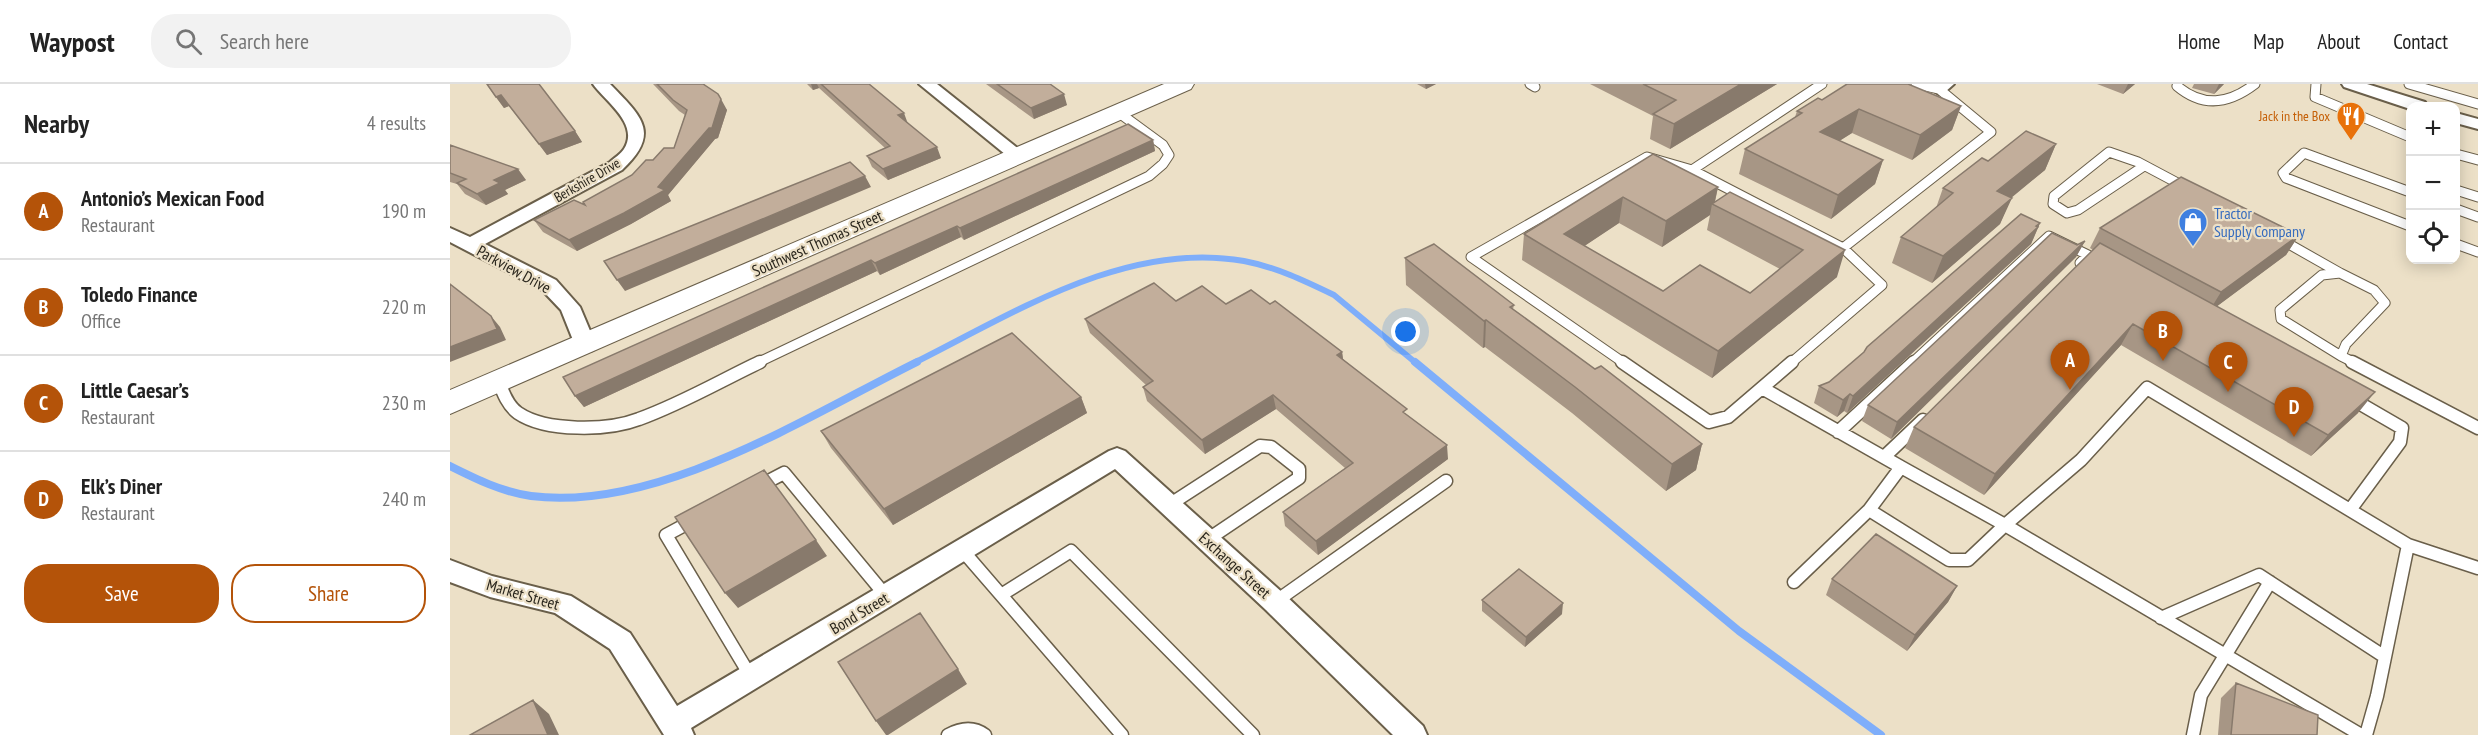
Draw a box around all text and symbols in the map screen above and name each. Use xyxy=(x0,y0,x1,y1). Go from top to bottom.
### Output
search box xyxy=(151,14,571,68)
text: Waypost xyxy=(30,23,115,60)
icon: search xyxy=(172,25,205,58)
text: Search here xyxy=(220,27,309,55)
text: Home xyxy=(2178,28,2220,55)
text: Map xyxy=(2253,28,2284,55)
text: About xyxy=(2317,28,2360,55)
text: Contact xyxy=(2393,28,2448,55)
restaurant icon: Jack in the Box xyxy=(2335,100,2367,142)
map controls xyxy=(2406,102,2460,264)
button: + xyxy=(2406,102,2460,156)
text: Nearby xyxy=(24,107,89,140)
place label: Jack in the Box xyxy=(2258,107,2330,125)
text: 4 results xyxy=(367,110,426,136)
street label: Berkshire Drive xyxy=(551,154,624,206)
button: − xyxy=(2406,156,2460,210)
text: Antonio’s Mexican Food xyxy=(81,184,264,212)
text: A xyxy=(38,198,49,224)
text: 190 m xyxy=(382,198,426,224)
place label: Tractor Supply Company xyxy=(2214,203,2305,241)
street label: Southwest Thomas Street xyxy=(749,205,886,281)
shop icon: Tractor Supply Company xyxy=(2177,206,2209,248)
button: locate xyxy=(2406,210,2460,264)
text: Restaurant xyxy=(81,212,155,238)
street label: Parkview Drive xyxy=(473,240,555,298)
text: Toledo Finance xyxy=(81,280,198,308)
text: B xyxy=(39,294,48,320)
text: 220 m xyxy=(382,294,426,320)
text: Office xyxy=(81,308,121,334)
pin: B xyxy=(2144,312,2182,361)
your location xyxy=(1391,317,1420,346)
pin: A xyxy=(2050,340,2090,390)
pin: C xyxy=(2208,342,2248,392)
text: Little Caesar’s xyxy=(81,376,189,404)
pin: D xyxy=(2274,388,2314,437)
text: C xyxy=(39,390,48,416)
text: 230 m xyxy=(382,390,426,416)
text: Restaurant xyxy=(81,404,155,430)
text: Elk’s Diner xyxy=(81,472,162,500)
text: D xyxy=(38,486,49,512)
text: 240 m xyxy=(382,486,426,512)
text: Restaurant xyxy=(81,500,155,526)
street label: Exchange Street xyxy=(1195,528,1275,603)
button: Save xyxy=(24,564,219,623)
button: Share xyxy=(231,564,426,623)
street label: Market Street xyxy=(484,574,562,614)
street label: Bond Street xyxy=(826,587,892,638)

